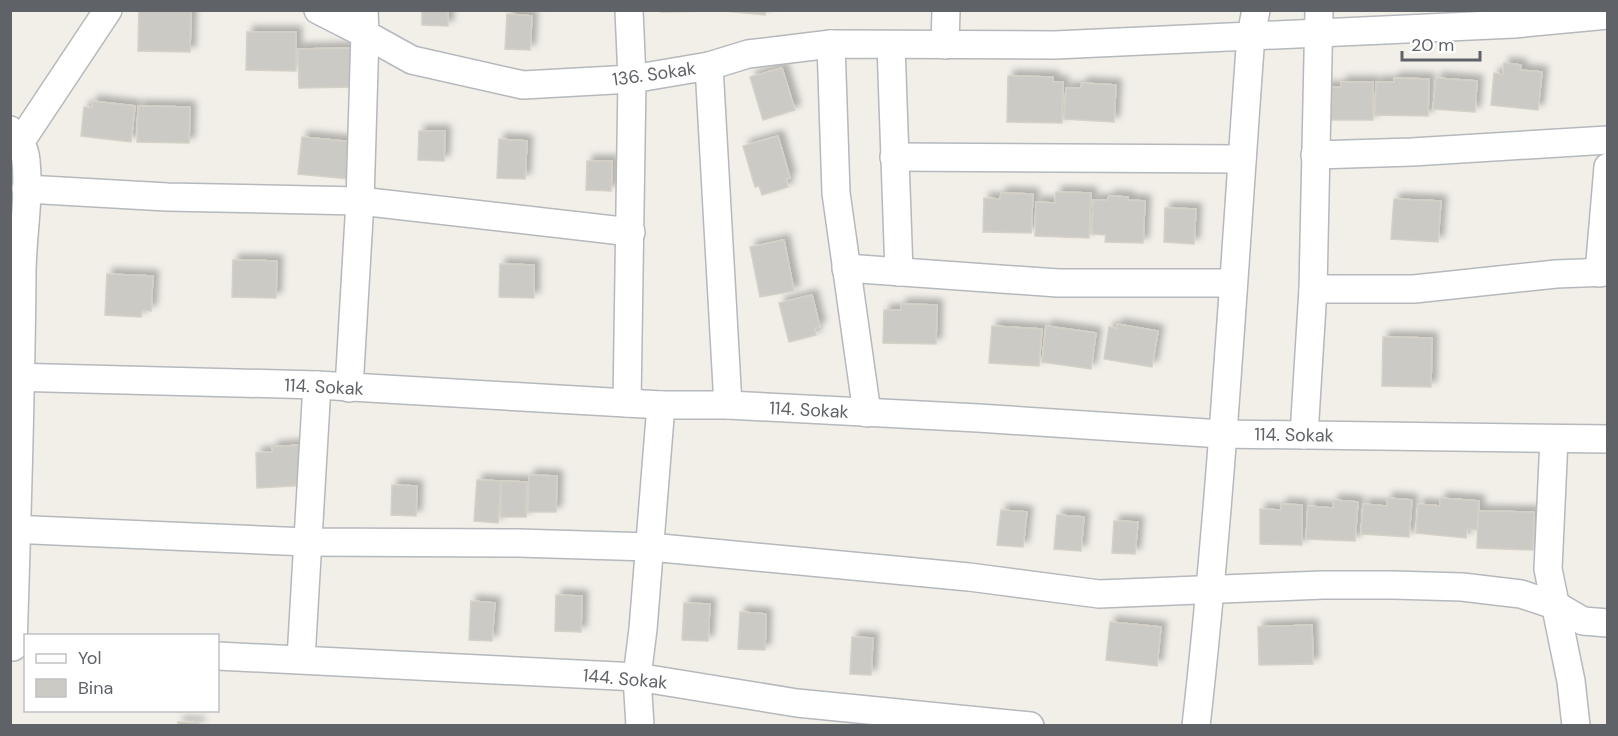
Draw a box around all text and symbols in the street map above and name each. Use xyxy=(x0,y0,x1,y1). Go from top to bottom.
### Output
scale bar xyxy=(1402,24,1480,62)
text: 20 m xyxy=(1411,33,1454,57)
street label: 136. Sokak xyxy=(611,56,697,92)
street label: 114. Sokak xyxy=(284,373,364,401)
street label: 114. Sokak xyxy=(769,396,849,424)
street label: 114. Sokak xyxy=(1254,422,1334,448)
legend xyxy=(24,634,219,712)
text: Yol xyxy=(78,646,102,670)
street label: 144. Sokak xyxy=(582,663,668,695)
text: Bina xyxy=(78,676,113,700)

